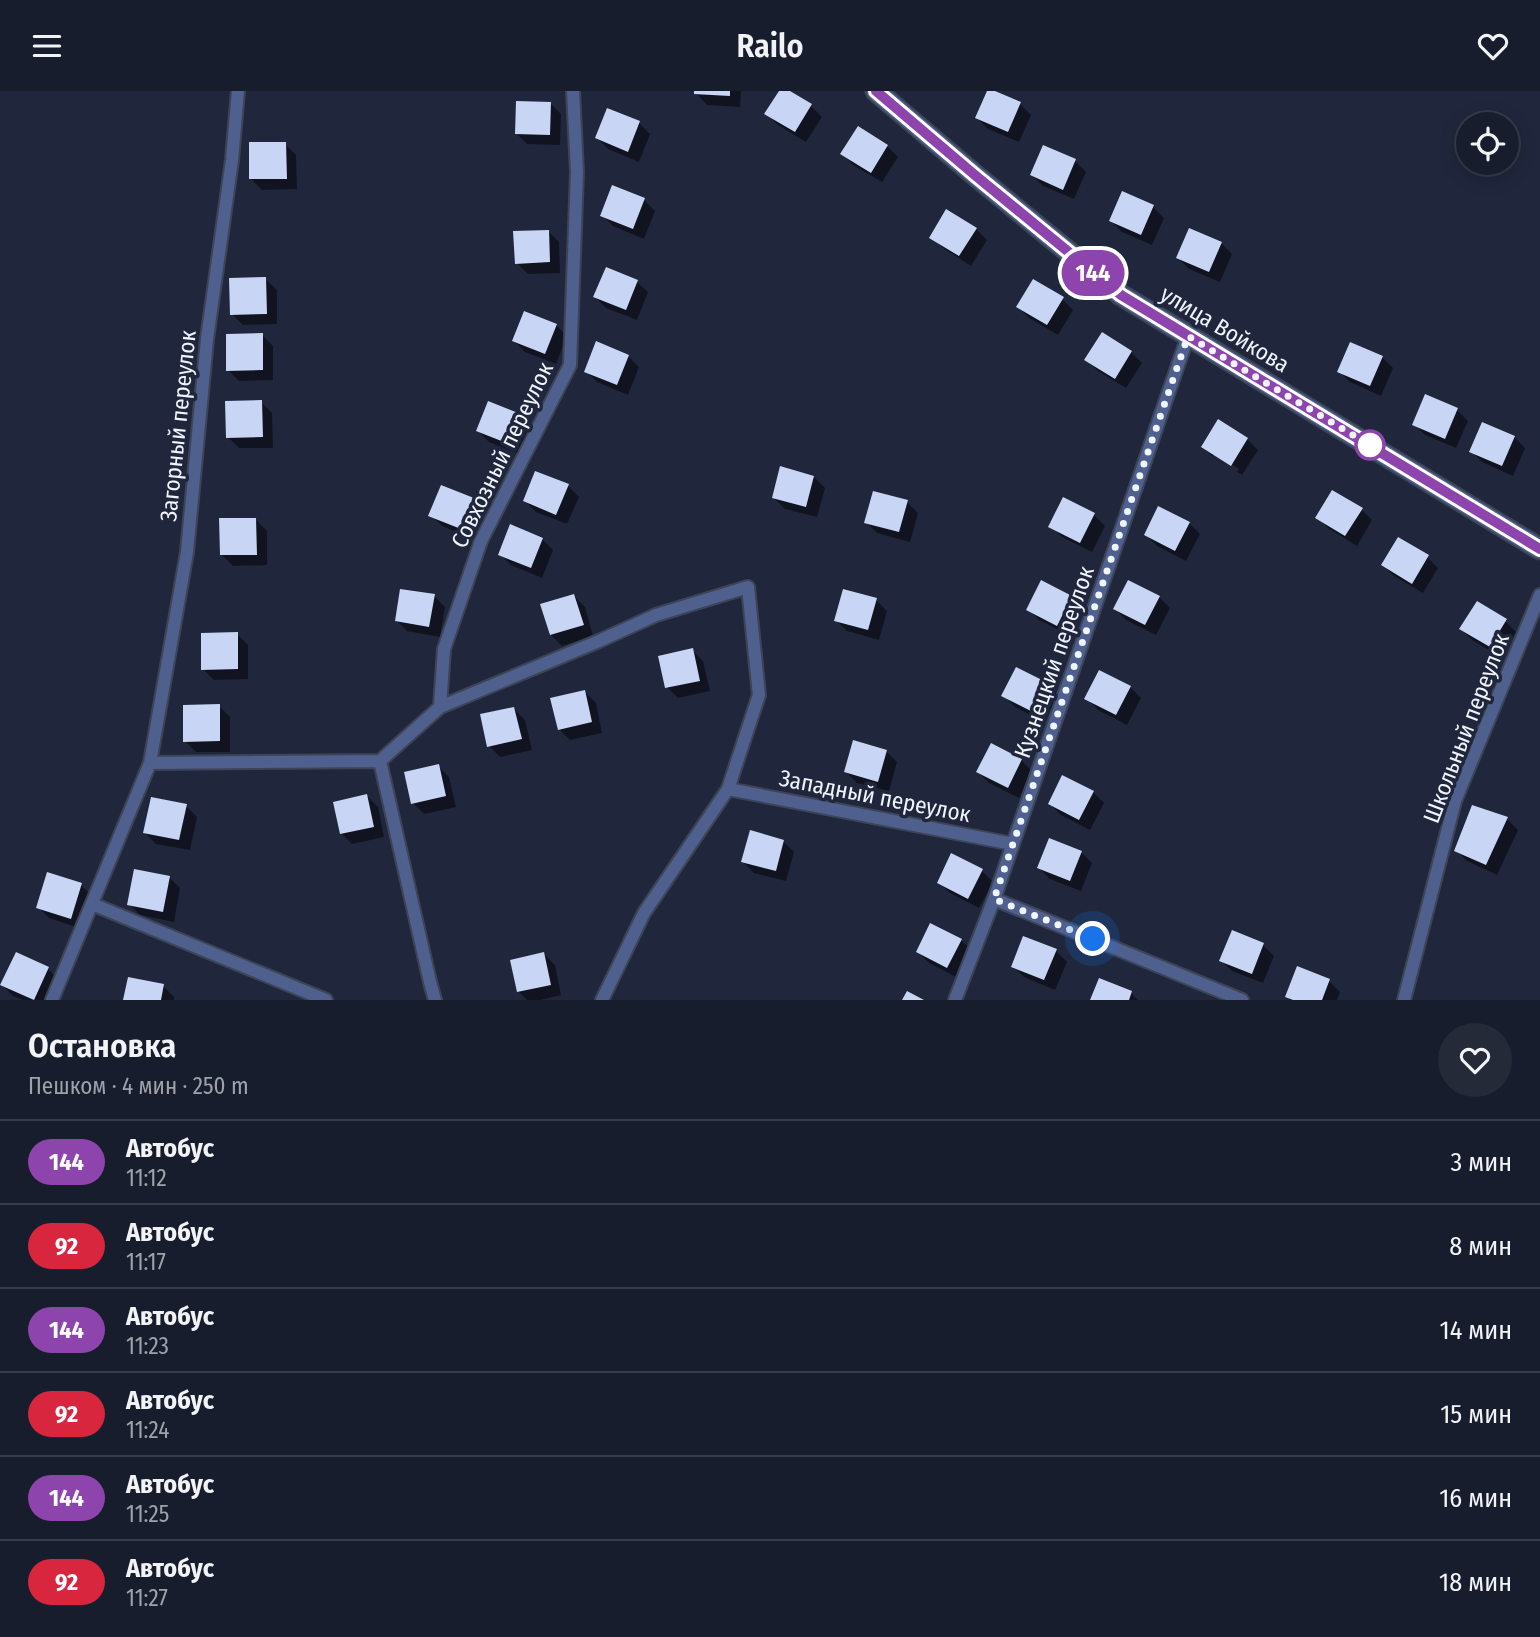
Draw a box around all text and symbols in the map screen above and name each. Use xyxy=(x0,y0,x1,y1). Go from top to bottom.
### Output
icon: menu xyxy=(28,27,66,65)
text: Railo xyxy=(736,27,804,65)
icon: heart xyxy=(1474,27,1512,65)
map controls xyxy=(1456,112,1519,175)
button: locate xyxy=(1456,112,1519,175)
line badge: 144 xyxy=(1053,250,1133,296)
text: 144 xyxy=(1076,259,1110,287)
street label: улица Войкова xyxy=(1155,280,1295,378)
street label: Загорный переулок xyxy=(154,329,202,523)
street label: Совхозный переулок xyxy=(445,357,559,552)
unlabelled marker xyxy=(1355,430,1385,460)
street label: Кузнецкий переулок xyxy=(1008,562,1100,762)
street label: Школьный переулок xyxy=(1417,629,1515,827)
street label: Западный переулок xyxy=(777,764,973,828)
your location xyxy=(1075,921,1110,956)
button: heart xyxy=(1438,1023,1512,1097)
text: Остановка xyxy=(28,1026,176,1066)
text: Пешком · 4 мин · 250 m xyxy=(28,1072,249,1100)
text: Автобус xyxy=(126,1133,214,1164)
text: 3 мин xyxy=(1451,1147,1512,1178)
text: 144 xyxy=(49,1148,84,1176)
text: 11:12 xyxy=(126,1164,167,1192)
text: Автобус xyxy=(126,1217,214,1248)
text: 8 мин xyxy=(1449,1231,1512,1262)
text: 92 xyxy=(55,1232,78,1260)
text: 11:17 xyxy=(126,1248,166,1276)
text: Автобус xyxy=(126,1301,214,1332)
text: 14 мин xyxy=(1440,1315,1512,1346)
text: 144 xyxy=(49,1316,84,1344)
text: 11:23 xyxy=(126,1332,169,1360)
text: Автобус xyxy=(126,1385,214,1416)
text: 15 мин xyxy=(1440,1399,1512,1430)
text: 92 xyxy=(55,1400,78,1428)
text: 11:24 xyxy=(126,1416,169,1444)
text: Автобус xyxy=(126,1469,214,1500)
text: 16 мин xyxy=(1439,1483,1512,1514)
text: 144 xyxy=(49,1484,84,1512)
text: 11:25 xyxy=(126,1500,169,1528)
text: Автобус xyxy=(126,1553,214,1584)
text: 18 мин xyxy=(1439,1567,1512,1598)
text: 92 xyxy=(55,1568,78,1596)
text: 11:27 xyxy=(126,1584,168,1612)

